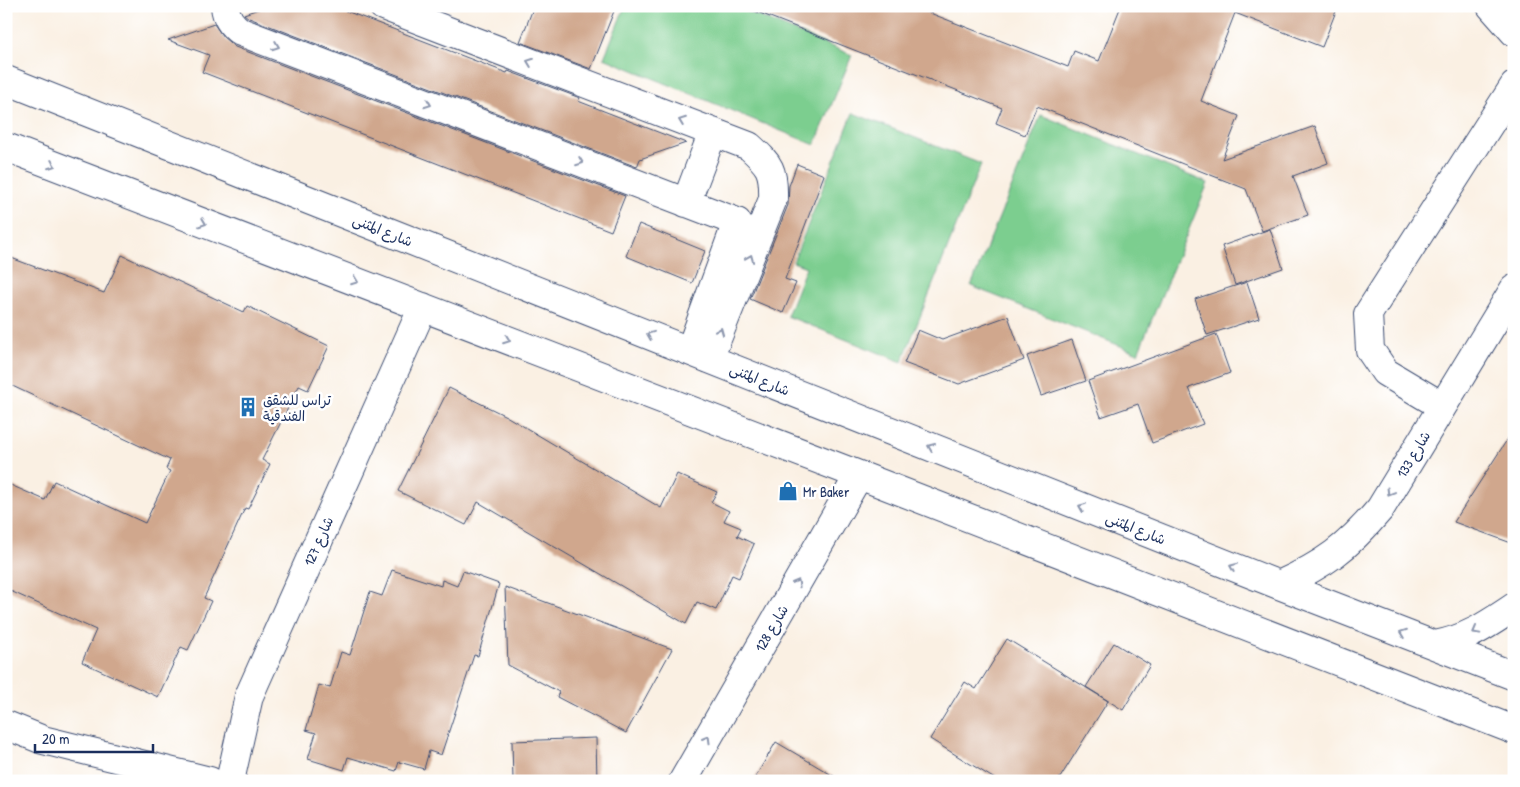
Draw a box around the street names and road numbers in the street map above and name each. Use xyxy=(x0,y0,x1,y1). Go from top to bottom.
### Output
street label: شارع المثنى xyxy=(350,209,416,252)
street label: شارع المثنى xyxy=(727,358,793,401)
street label: شارع 133 xyxy=(1392,427,1435,481)
street label: شارع المثنى xyxy=(1103,507,1169,550)
street label: شارع 127 xyxy=(299,513,338,569)
street label: شارع 128 xyxy=(750,601,793,655)

